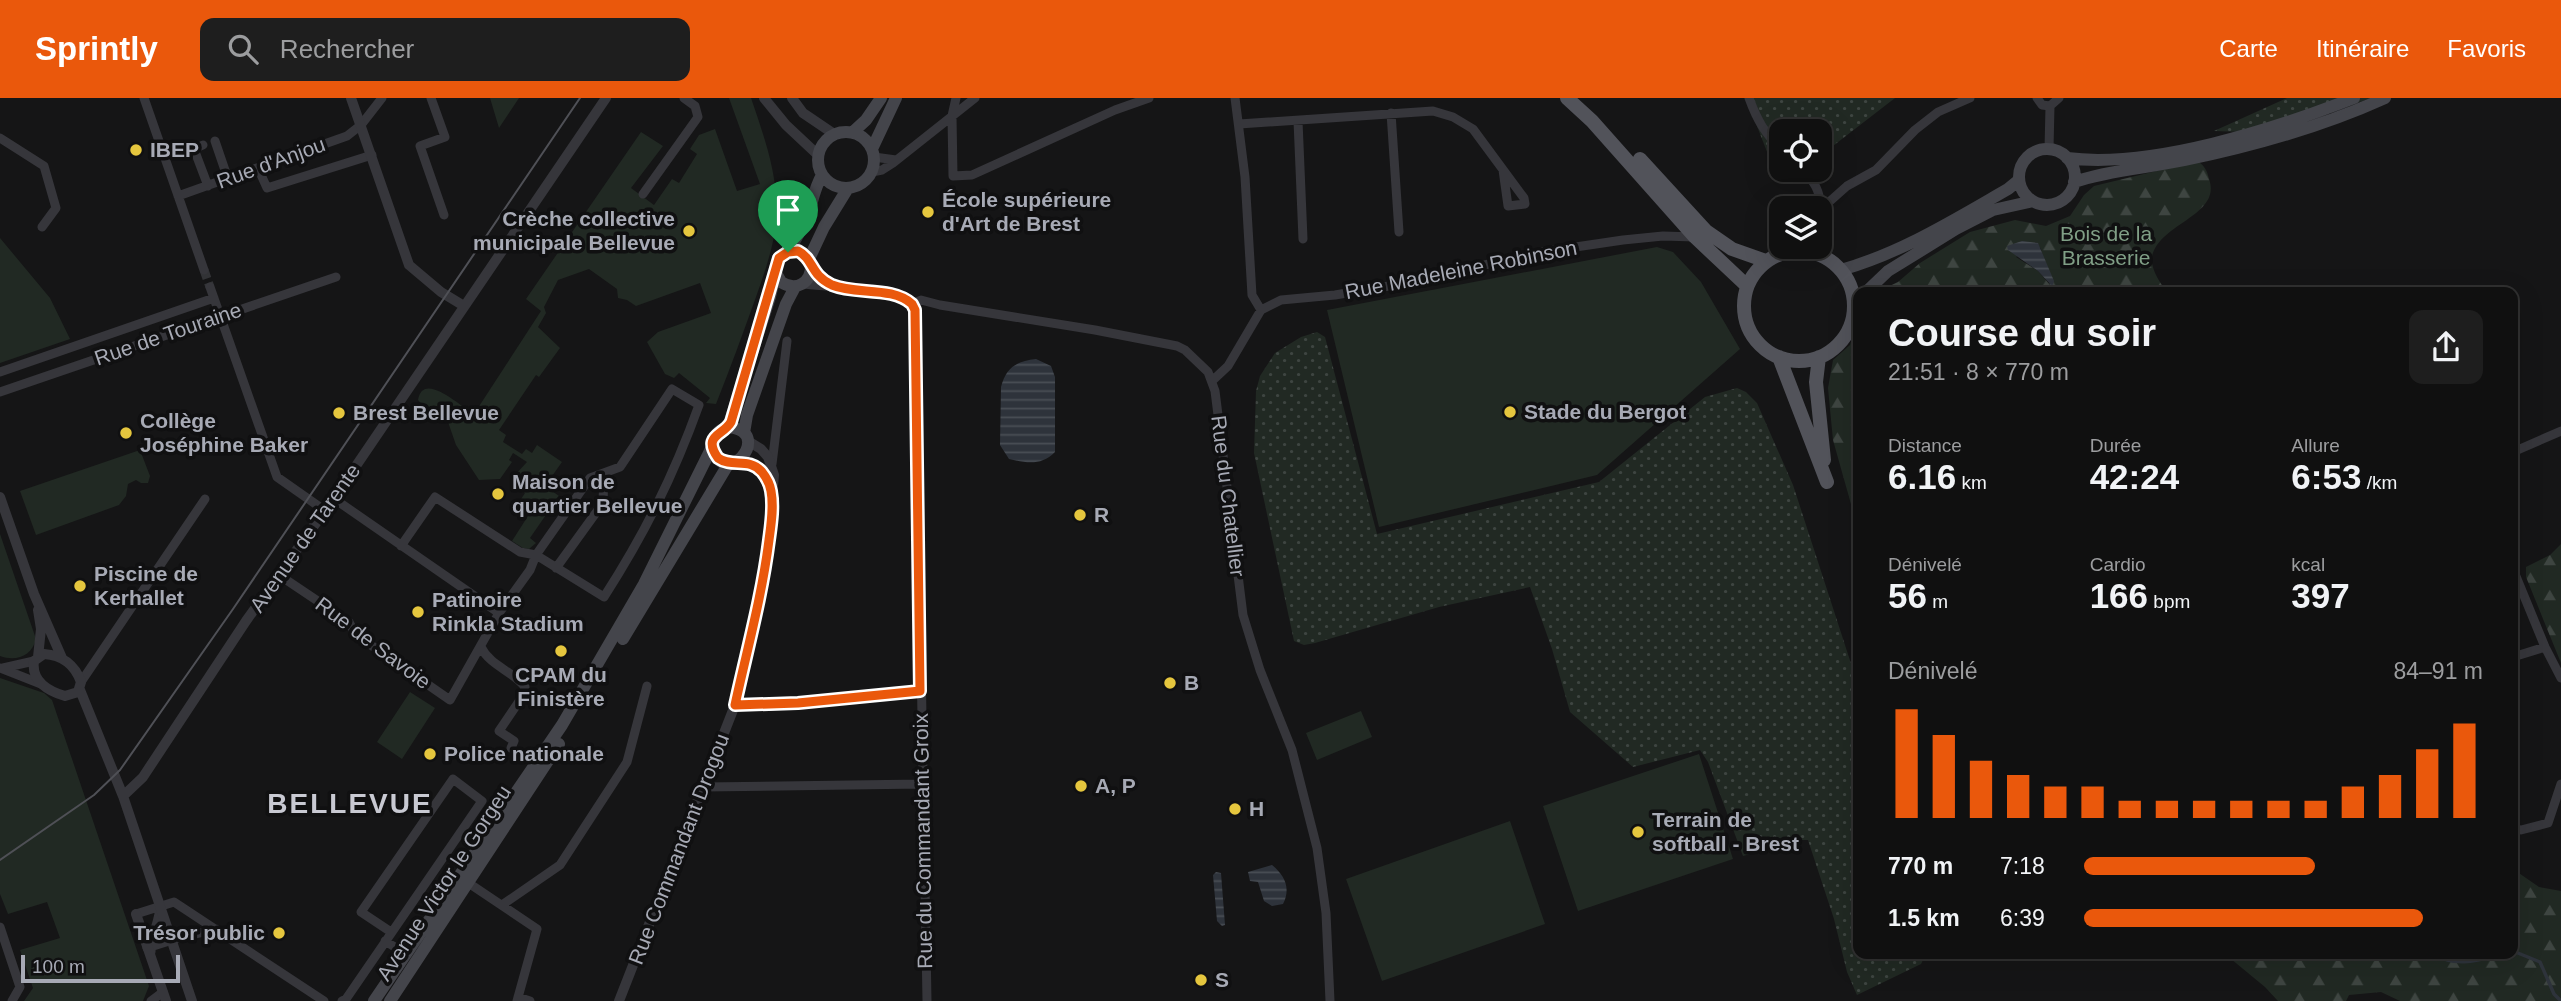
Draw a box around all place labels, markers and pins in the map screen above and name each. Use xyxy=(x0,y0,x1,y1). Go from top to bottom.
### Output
place label: IBEP xyxy=(150,138,199,161)
marker: IBEP xyxy=(128,142,144,158)
pin xyxy=(758,180,818,252)
place label: École supérieure d'Art de Brest xyxy=(942,188,1111,235)
marker: École supérieure d'Art de Brest xyxy=(920,204,936,220)
place label: Crèche collective municipale Bellevue xyxy=(473,207,675,254)
marker: Crèche collective municipale Bellevue xyxy=(681,223,697,239)
place label: Stade du Bergot xyxy=(1524,400,1686,423)
place label: Brest Bellevue xyxy=(353,401,499,424)
marker: Stade du Bergot xyxy=(1502,404,1518,420)
marker: Brest Bellevue xyxy=(331,405,347,421)
place label: Collège Joséphine Baker xyxy=(140,409,308,456)
marker: Collège Joséphine Baker xyxy=(118,425,134,441)
place label: Maison de quartier Bellevue xyxy=(512,470,682,517)
marker: Maison de quartier Bellevue xyxy=(490,486,506,502)
place label: R xyxy=(1094,503,1109,526)
marker: R xyxy=(1072,507,1088,523)
place label: Piscine de Kerhallet xyxy=(94,562,198,609)
marker: Piscine de Kerhallet xyxy=(72,578,88,594)
place label: Patinoire Rinkla Stadium xyxy=(432,588,584,635)
marker: Patinoire Rinkla Stadium xyxy=(410,604,426,620)
marker: CPAM du Finistère xyxy=(553,643,569,659)
place label: CPAM du Finistère xyxy=(515,663,607,710)
place label: B xyxy=(1184,671,1199,694)
marker: B xyxy=(1162,675,1178,691)
place label: Police nationale xyxy=(444,742,604,765)
marker: Police nationale xyxy=(422,746,438,762)
place label: A, P xyxy=(1095,774,1136,797)
marker: A, P xyxy=(1073,778,1089,794)
place label: H xyxy=(1249,797,1264,820)
marker: H xyxy=(1227,801,1243,817)
place label: Terrain de softball - Brest xyxy=(1652,808,1799,855)
marker: Terrain de softball - Brest xyxy=(1630,824,1646,840)
place label: Trésor public xyxy=(133,921,265,944)
marker: Trésor public xyxy=(271,925,287,941)
place label: S xyxy=(1215,968,1229,991)
marker: S xyxy=(1193,972,1209,988)

